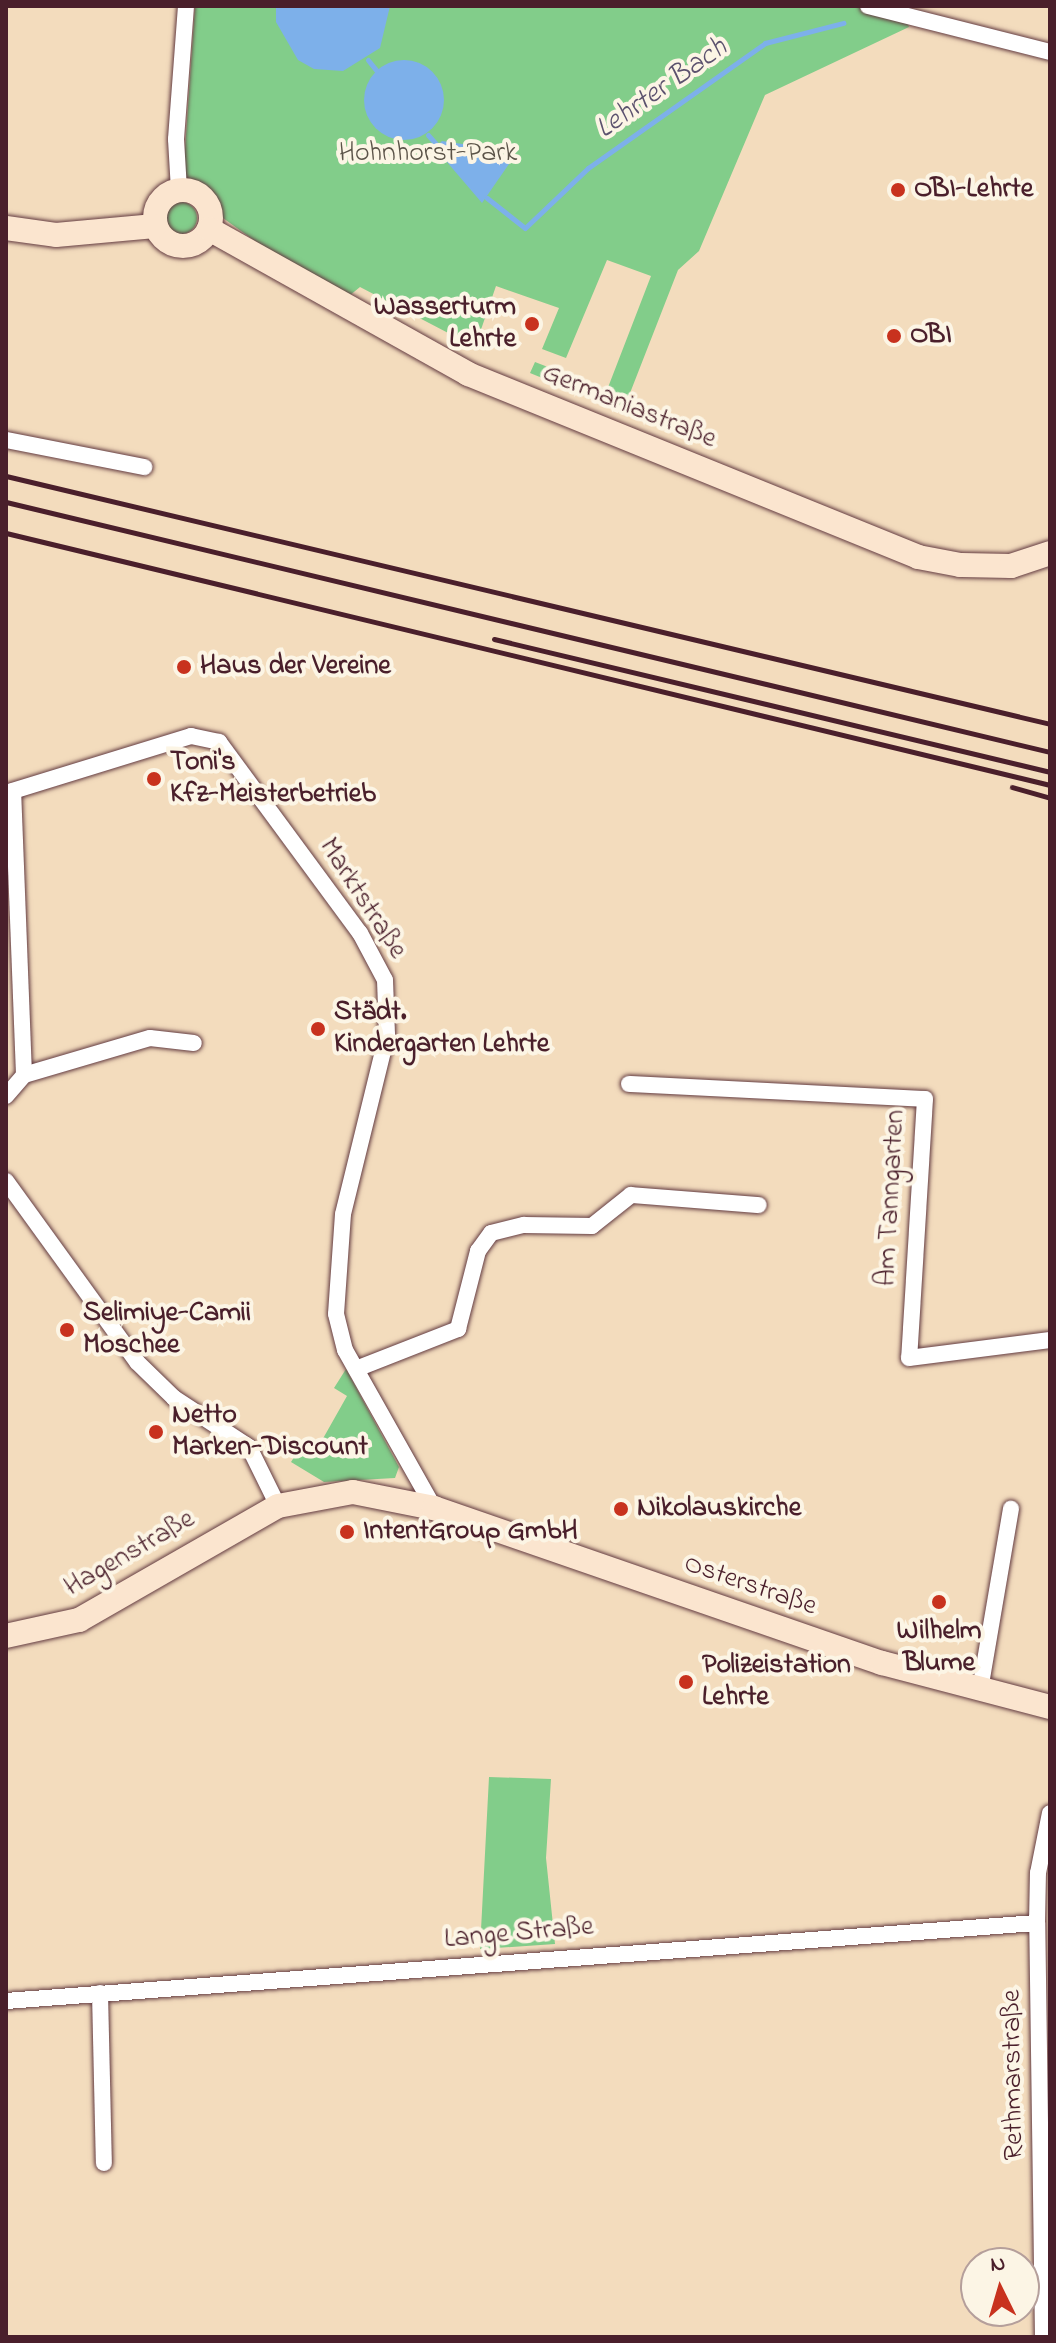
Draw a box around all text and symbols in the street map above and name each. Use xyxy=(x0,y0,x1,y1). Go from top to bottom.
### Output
water label: Lehrter Bach xyxy=(589,31,735,147)
park label: Hohnhorst-Park xyxy=(339,137,517,171)
place label: OBI-Lehrte xyxy=(914,173,1033,207)
marker: OBI-Lehrte xyxy=(889,181,907,199)
place label: Wasserturm Lehrte xyxy=(374,291,516,357)
marker: Wasserturm Lehrte xyxy=(523,315,541,333)
place label: OBI xyxy=(910,319,952,353)
marker: OBI xyxy=(885,327,903,345)
street label: Germaniastraße xyxy=(537,357,721,457)
place label: Haus der Vereine xyxy=(200,650,391,684)
marker: Haus der Vereine xyxy=(175,658,193,676)
place label: Toni's Kfz-Meisterbetrieb xyxy=(170,746,376,812)
marker: Toni's Kfz-Meisterbetrieb xyxy=(145,770,163,788)
street label: Marktstraße xyxy=(311,832,413,966)
place label: Städt. Kindergarten Lehrte xyxy=(334,996,549,1062)
marker: Städt. Kindergarten Lehrte xyxy=(309,1020,327,1038)
street label: Am Tanngarten xyxy=(871,1109,913,1287)
place label: Selimiye-Camii Moschee xyxy=(83,1297,251,1363)
marker: Selimiye-Camii Moschee xyxy=(58,1321,76,1339)
place label: Netto Marken-Discount xyxy=(172,1399,368,1465)
marker: Netto Marken-Discount xyxy=(147,1423,165,1441)
place label: Nikolauskirche xyxy=(637,1492,801,1526)
marker: Nikolauskirche xyxy=(612,1500,630,1518)
street label: Hagenstraße xyxy=(59,1503,201,1605)
place label: IntentGroup GmbH xyxy=(363,1515,578,1549)
marker: IntentGroup GmbH xyxy=(338,1523,356,1541)
street label: Osterstraße xyxy=(679,1548,821,1624)
marker: Wilhelm Blume xyxy=(930,1593,948,1611)
place label: Wilhelm Blume xyxy=(896,1615,982,1681)
place label: Polizeistation Lehrte xyxy=(702,1649,851,1715)
marker: Polizeistation Lehrte xyxy=(677,1673,695,1691)
street label: Lange Straße xyxy=(443,1911,595,1957)
street label: Rethmarstraße xyxy=(996,1989,1032,2161)
north arrow xyxy=(960,2247,1040,2327)
text: N xyxy=(989,2248,1007,2282)

